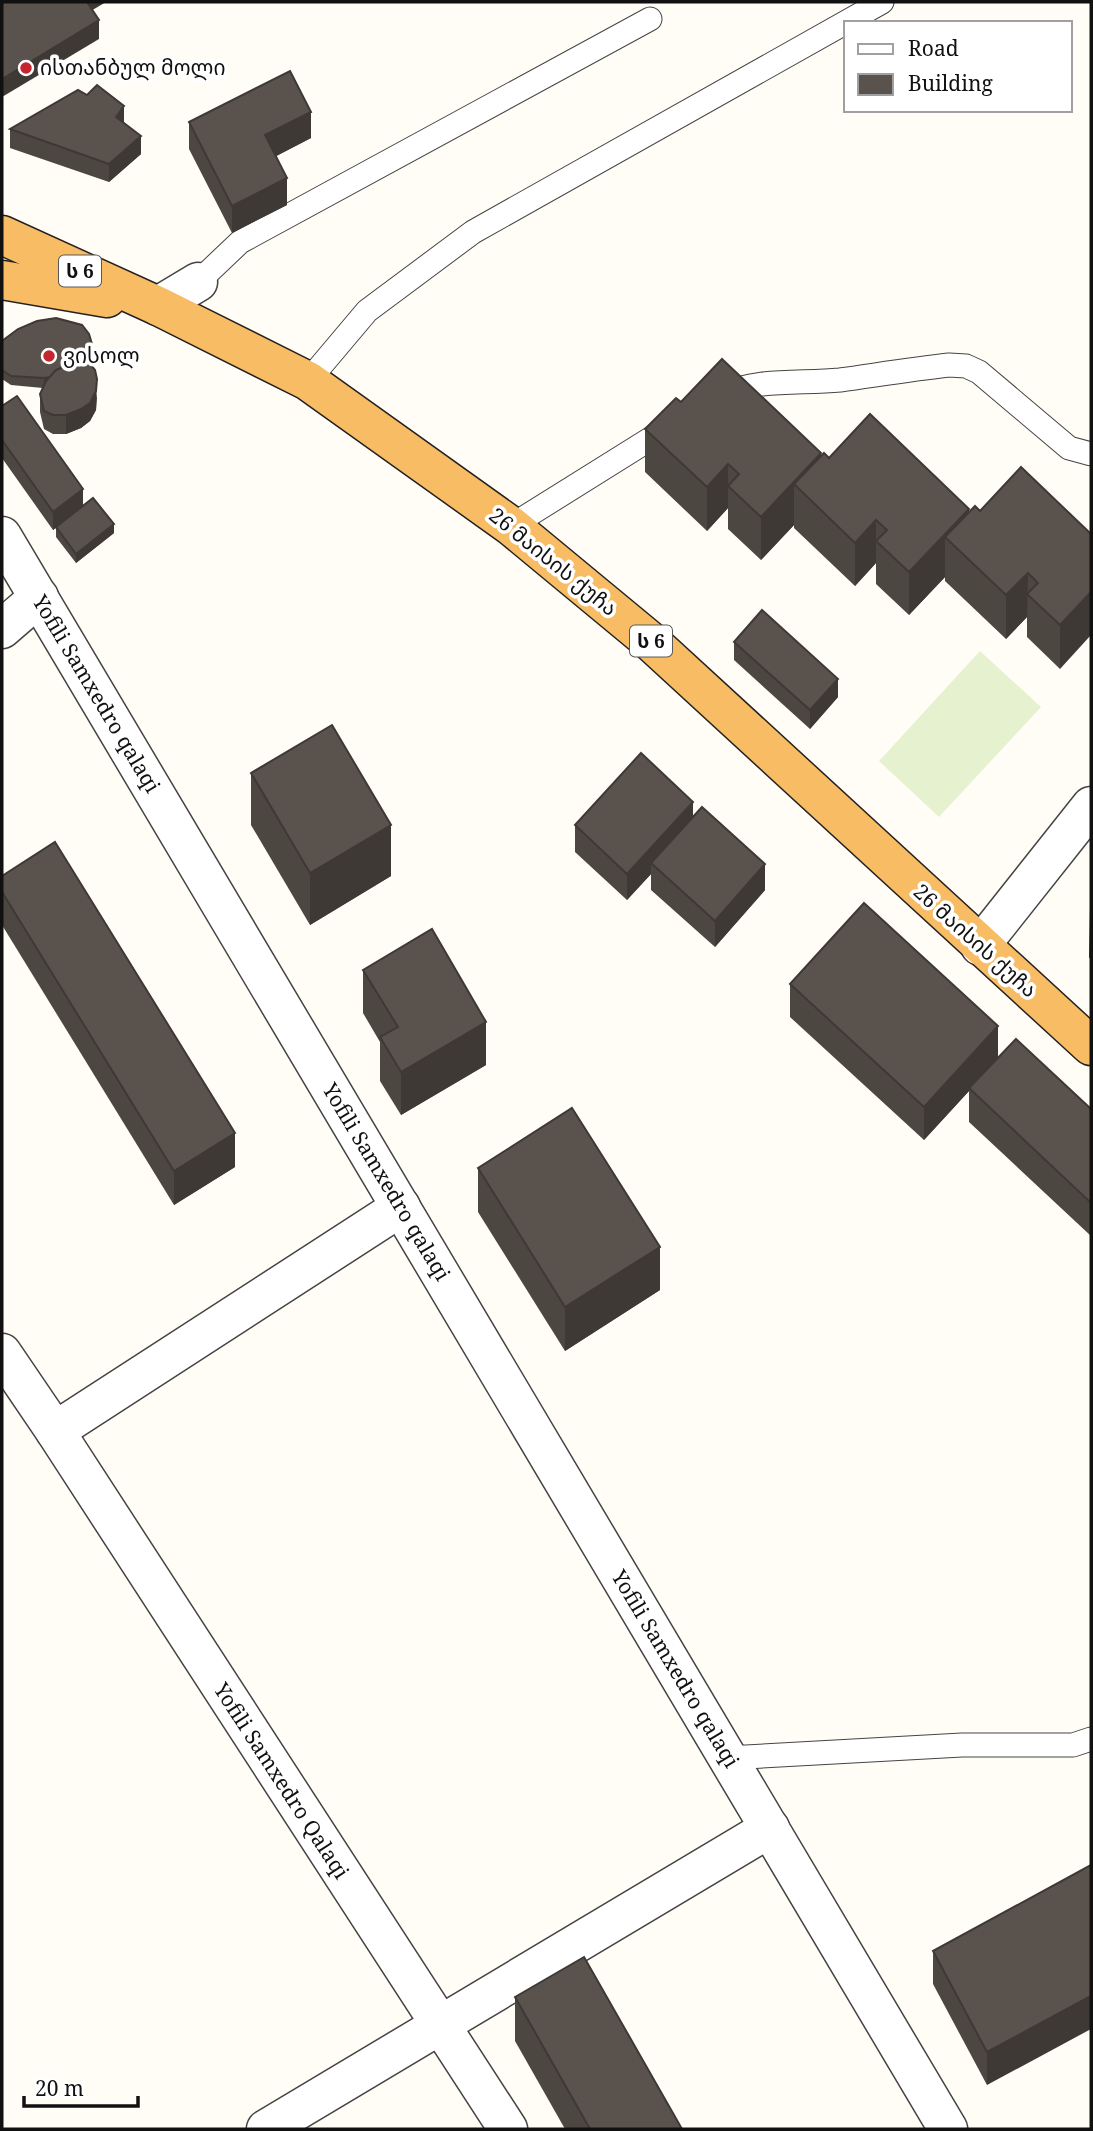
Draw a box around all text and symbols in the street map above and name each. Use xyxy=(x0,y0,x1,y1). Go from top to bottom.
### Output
legend xyxy=(844,21,1072,112)
text: Road xyxy=(908,34,959,62)
place label: ისთანბულ მოლი xyxy=(40,53,226,81)
marker: ისთანბულ მოლი xyxy=(18,60,34,76)
text: Building xyxy=(908,69,993,97)
road number: ს 6 xyxy=(59,256,101,286)
place label: ვისოლ xyxy=(63,341,140,369)
marker: ვისოლ xyxy=(41,348,57,364)
street label: 26 მაისის ქუჩა xyxy=(484,501,624,622)
street label: Yofili Samxedro qalaqi xyxy=(26,589,167,798)
road number: ს 6 xyxy=(630,626,672,656)
street label: 26 მაისის ქუჩა xyxy=(908,877,1043,1003)
street label: Yofili Samxedro qalaqi xyxy=(316,1077,457,1286)
street label: Yofili Samxedro qalaqi xyxy=(605,1564,746,1773)
street label: Yofili Samxedro Qalaqi xyxy=(207,1676,356,1884)
scale bar xyxy=(24,2064,138,2108)
text: 20 m xyxy=(35,2074,84,2102)

